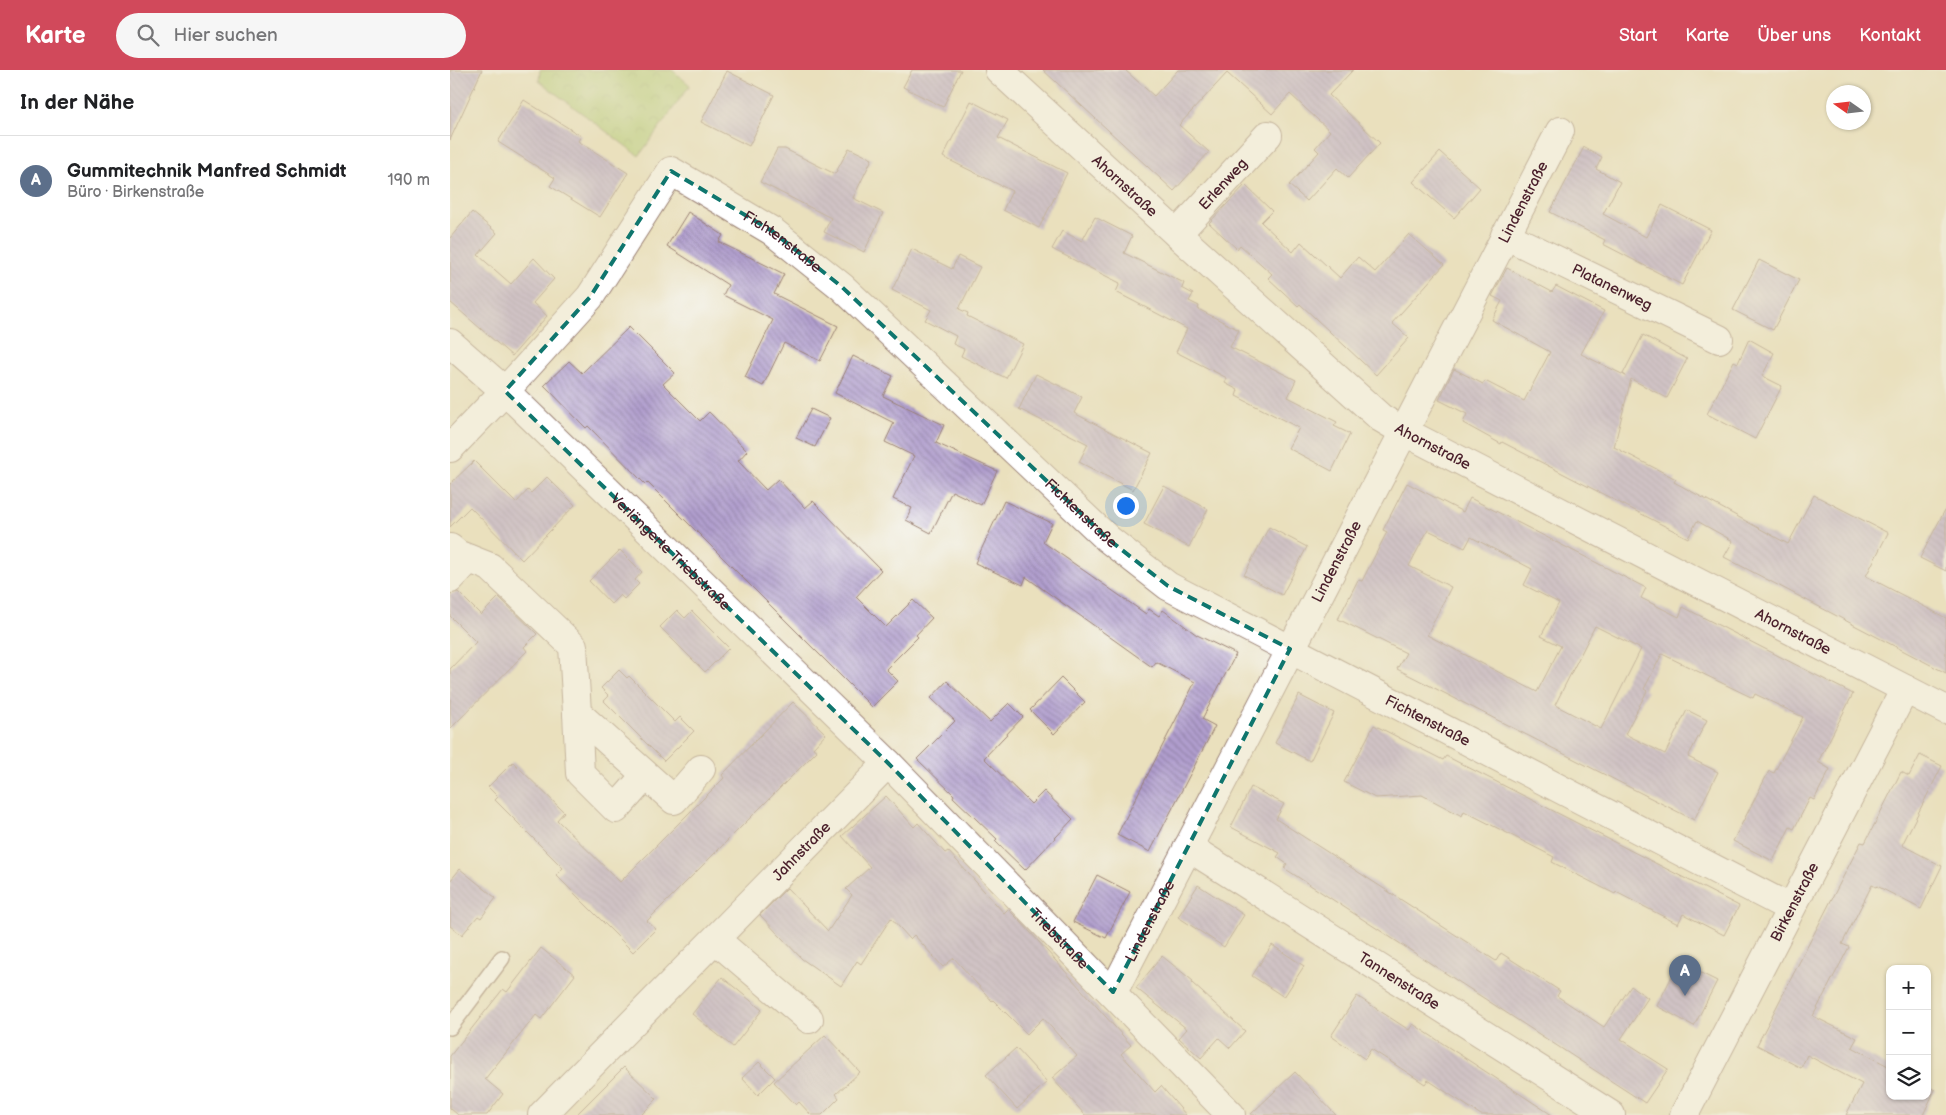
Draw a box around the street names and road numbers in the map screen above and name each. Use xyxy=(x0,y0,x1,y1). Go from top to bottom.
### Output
street label: Ahornstraße xyxy=(1088,151,1161,221)
street label: Erlenweg xyxy=(1195,155,1252,214)
street label: Lindenstraße xyxy=(1494,158,1553,246)
street label: Fichtenstraße xyxy=(740,207,826,277)
street label: Platanenweg xyxy=(1568,260,1655,315)
street label: Ahornstraße xyxy=(1391,419,1474,474)
street label: Fichtenstraße xyxy=(1040,475,1121,553)
street label: Verlängerte Triebstraße xyxy=(606,490,734,615)
street label: Lindenstraße xyxy=(1308,518,1366,606)
street label: Ahornstraße xyxy=(1752,605,1834,659)
street label: Fichtenstraße xyxy=(1382,691,1473,751)
street label: Jahnstraße xyxy=(768,818,835,885)
street label: Birkenstraße xyxy=(1767,859,1823,945)
street label: Lindenstraße xyxy=(1121,877,1179,965)
street label: Triebstraße xyxy=(1025,904,1093,973)
street label: Tannenstraße xyxy=(1354,948,1443,1014)

